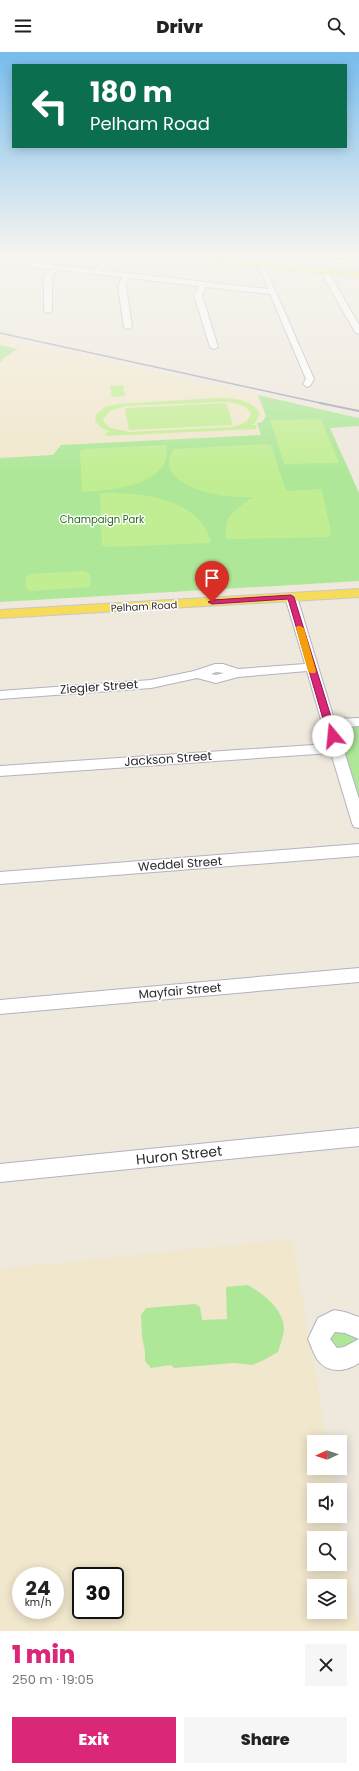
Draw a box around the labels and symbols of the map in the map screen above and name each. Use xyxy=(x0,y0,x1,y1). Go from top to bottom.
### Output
park label: Champaign Park xyxy=(60,512,145,527)
pin xyxy=(195,561,229,602)
street label: Pelham Road xyxy=(110,597,178,616)
street label: Ziegler Street xyxy=(59,675,139,698)
position arrow xyxy=(312,715,354,757)
street label: Jackson Street xyxy=(124,747,212,770)
street label: Weddel Street xyxy=(137,852,223,875)
street label: Mayfair Street xyxy=(138,978,222,1003)
street label: Huron Street xyxy=(135,1141,223,1169)
north arrow xyxy=(307,1435,347,1475)
speed limit sign: 30 xyxy=(72,1567,124,1619)

